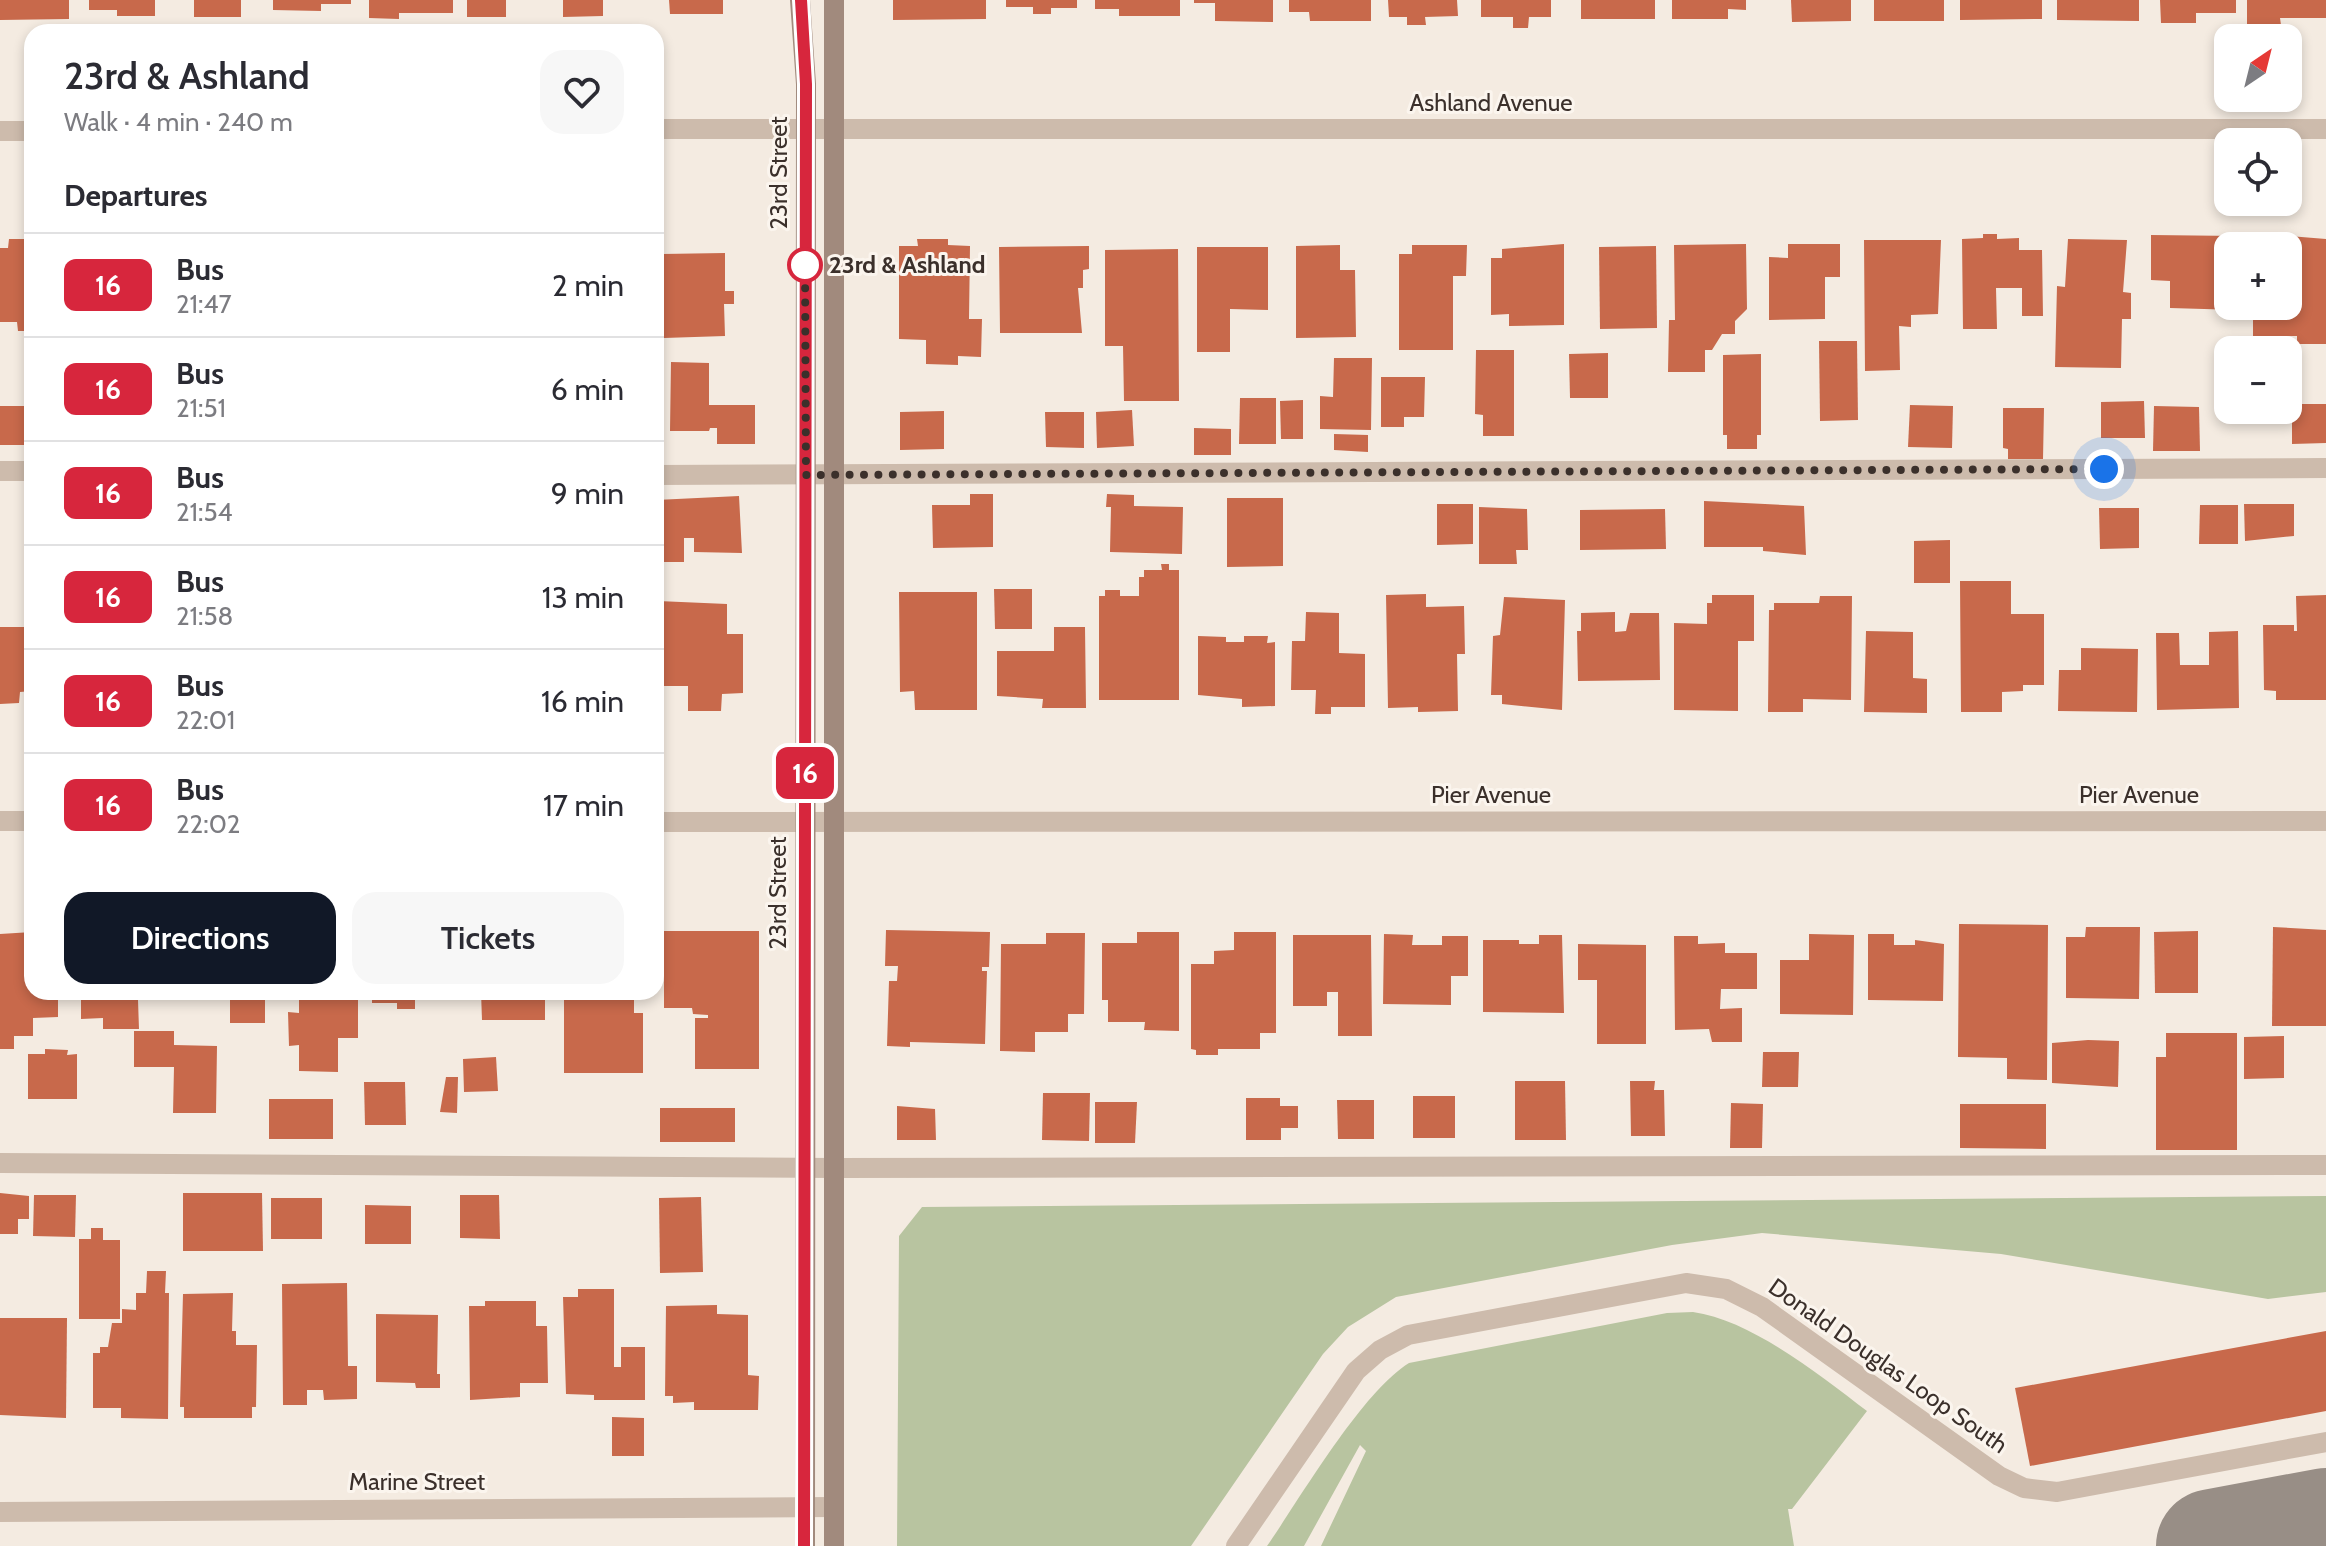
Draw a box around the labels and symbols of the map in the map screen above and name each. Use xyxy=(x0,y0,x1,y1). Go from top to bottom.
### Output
north arrow xyxy=(2214,24,2302,112)
street label: Ashland Avenue xyxy=(1409,88,1573,117)
street label: 23rd Street xyxy=(764,116,793,230)
marker: 23rd & Ashland xyxy=(788,248,822,282)
place label: 23rd & Ashland xyxy=(829,250,985,279)
your location xyxy=(2084,449,2124,489)
line badge: 16 xyxy=(769,747,841,799)
street label: Pier Avenue xyxy=(1431,780,1551,809)
street label: Pier Avenue xyxy=(2079,780,2199,809)
street label: 23rd Street xyxy=(763,836,792,950)
street label: Donald Douglas Loop South xyxy=(1763,1272,2013,1459)
street label: Marine Street xyxy=(349,1467,485,1496)

